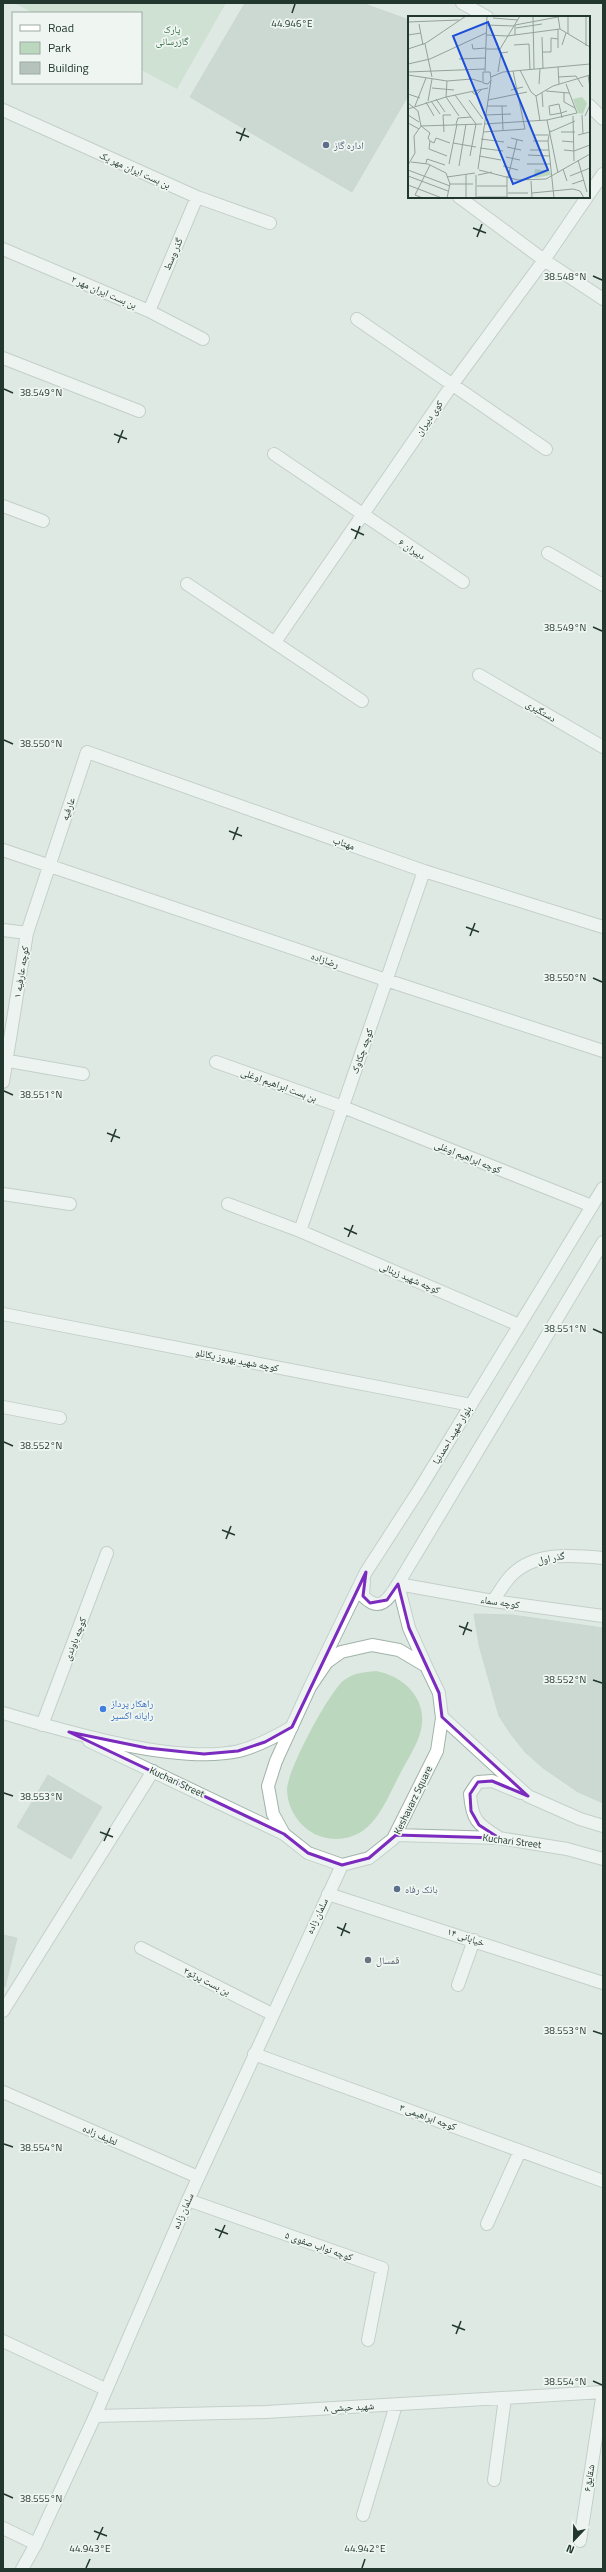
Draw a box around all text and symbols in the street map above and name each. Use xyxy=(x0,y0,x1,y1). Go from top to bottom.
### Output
legend xyxy=(12,12,142,84)
text: 44.946°E xyxy=(271,16,313,31)
inset map xyxy=(408,16,590,198)
text: Road xyxy=(48,18,74,37)
park label: پارک گازرسانی xyxy=(155,22,189,49)
text: Park xyxy=(48,38,71,57)
text: Building xyxy=(48,58,89,77)
place label: اداره گاز xyxy=(333,138,364,153)
marker: اداره گاز xyxy=(321,140,331,150)
street label: بن بست ایران مهر یک xyxy=(97,148,173,193)
street label: گذر وسط xyxy=(159,235,187,273)
text: 38.548°N xyxy=(544,269,586,284)
street label: ۲ بن بست ایران مهر xyxy=(69,271,139,313)
text: 38.549°N xyxy=(20,385,62,400)
street label: کوی دبیران xyxy=(411,397,447,439)
street label: دبیران ۶ xyxy=(396,535,428,563)
text: 38.549°N xyxy=(544,620,586,635)
street label: دستگیری xyxy=(523,696,559,726)
text: 38.550°N xyxy=(20,736,62,751)
street label: عارفیه xyxy=(57,795,79,823)
street label: مهتاب xyxy=(331,832,357,854)
street label: کوچه عارفیه ۱ xyxy=(9,945,33,999)
street label: رضازاده xyxy=(309,948,341,972)
text: 38.550°N xyxy=(544,970,586,985)
street label: کوچه چکاوک xyxy=(347,1026,377,1076)
street label: بن بست ابراهیم اوغلی xyxy=(239,1064,319,1106)
text: 38.551°N xyxy=(20,1087,62,1102)
street label: کوچه ابراهیم اوغلی xyxy=(432,1137,504,1177)
street label: کوچه شهید زینالی xyxy=(377,1258,443,1298)
text: 38.551°N xyxy=(544,1321,586,1336)
street label: کوچه شهید بهروز یکانلو xyxy=(194,1345,280,1375)
street label: بلوار شهید احمدنیا xyxy=(429,1403,475,1467)
text: 38.552°N xyxy=(20,1438,62,1453)
street label: گذر اول xyxy=(536,1548,567,1568)
street label: کوچه سماء xyxy=(479,1592,521,1612)
street label: کوچه باوندی xyxy=(60,1615,90,1663)
text: 38.552°N xyxy=(544,1672,586,1687)
place label: راهکار پرداز رایانه اکسیر xyxy=(110,1696,154,1723)
marker: راهکار پرداز رایانه اکسیر xyxy=(98,1704,108,1714)
street label: Kuchari Street xyxy=(147,1763,207,1802)
street label: Keshavarz Square xyxy=(390,1763,436,1837)
text: 38.553°N xyxy=(20,1789,62,1804)
street label: Kuchari Street xyxy=(482,1830,543,1852)
place label: بانک رفاه xyxy=(405,1882,438,1897)
marker: بانک رفاه xyxy=(392,1884,402,1894)
street label: سلمان زاده xyxy=(302,1895,332,1936)
street label: خیابانی ۱۴ xyxy=(445,1924,487,1950)
place label: قمسال xyxy=(376,1953,399,1968)
marker: قمسال xyxy=(363,1955,373,1965)
street label: بن بست پرتو۲ xyxy=(181,1963,233,1999)
text: 38.553°N xyxy=(544,2023,586,2038)
street label: کوچه ابراهیمی ۳ xyxy=(397,2100,459,2134)
street label: لطیف زاده xyxy=(80,2121,120,2149)
text: 38.554°N xyxy=(20,2140,62,2155)
street label: سلمان زاده xyxy=(168,2190,198,2232)
street label: کوچه نواب صفوی ۵ xyxy=(283,2227,355,2265)
text: 38.554°N xyxy=(544,2374,586,2389)
street label: شهید حبشی ۸ xyxy=(323,2398,375,2416)
street label: شقایق۶ xyxy=(579,2463,599,2493)
text: 38.555°N xyxy=(20,2491,62,2506)
north arrow xyxy=(554,2520,594,2560)
text: N xyxy=(564,2540,577,2558)
text: 44.943°E xyxy=(69,2541,111,2556)
text: 44.942°E xyxy=(344,2541,386,2556)

